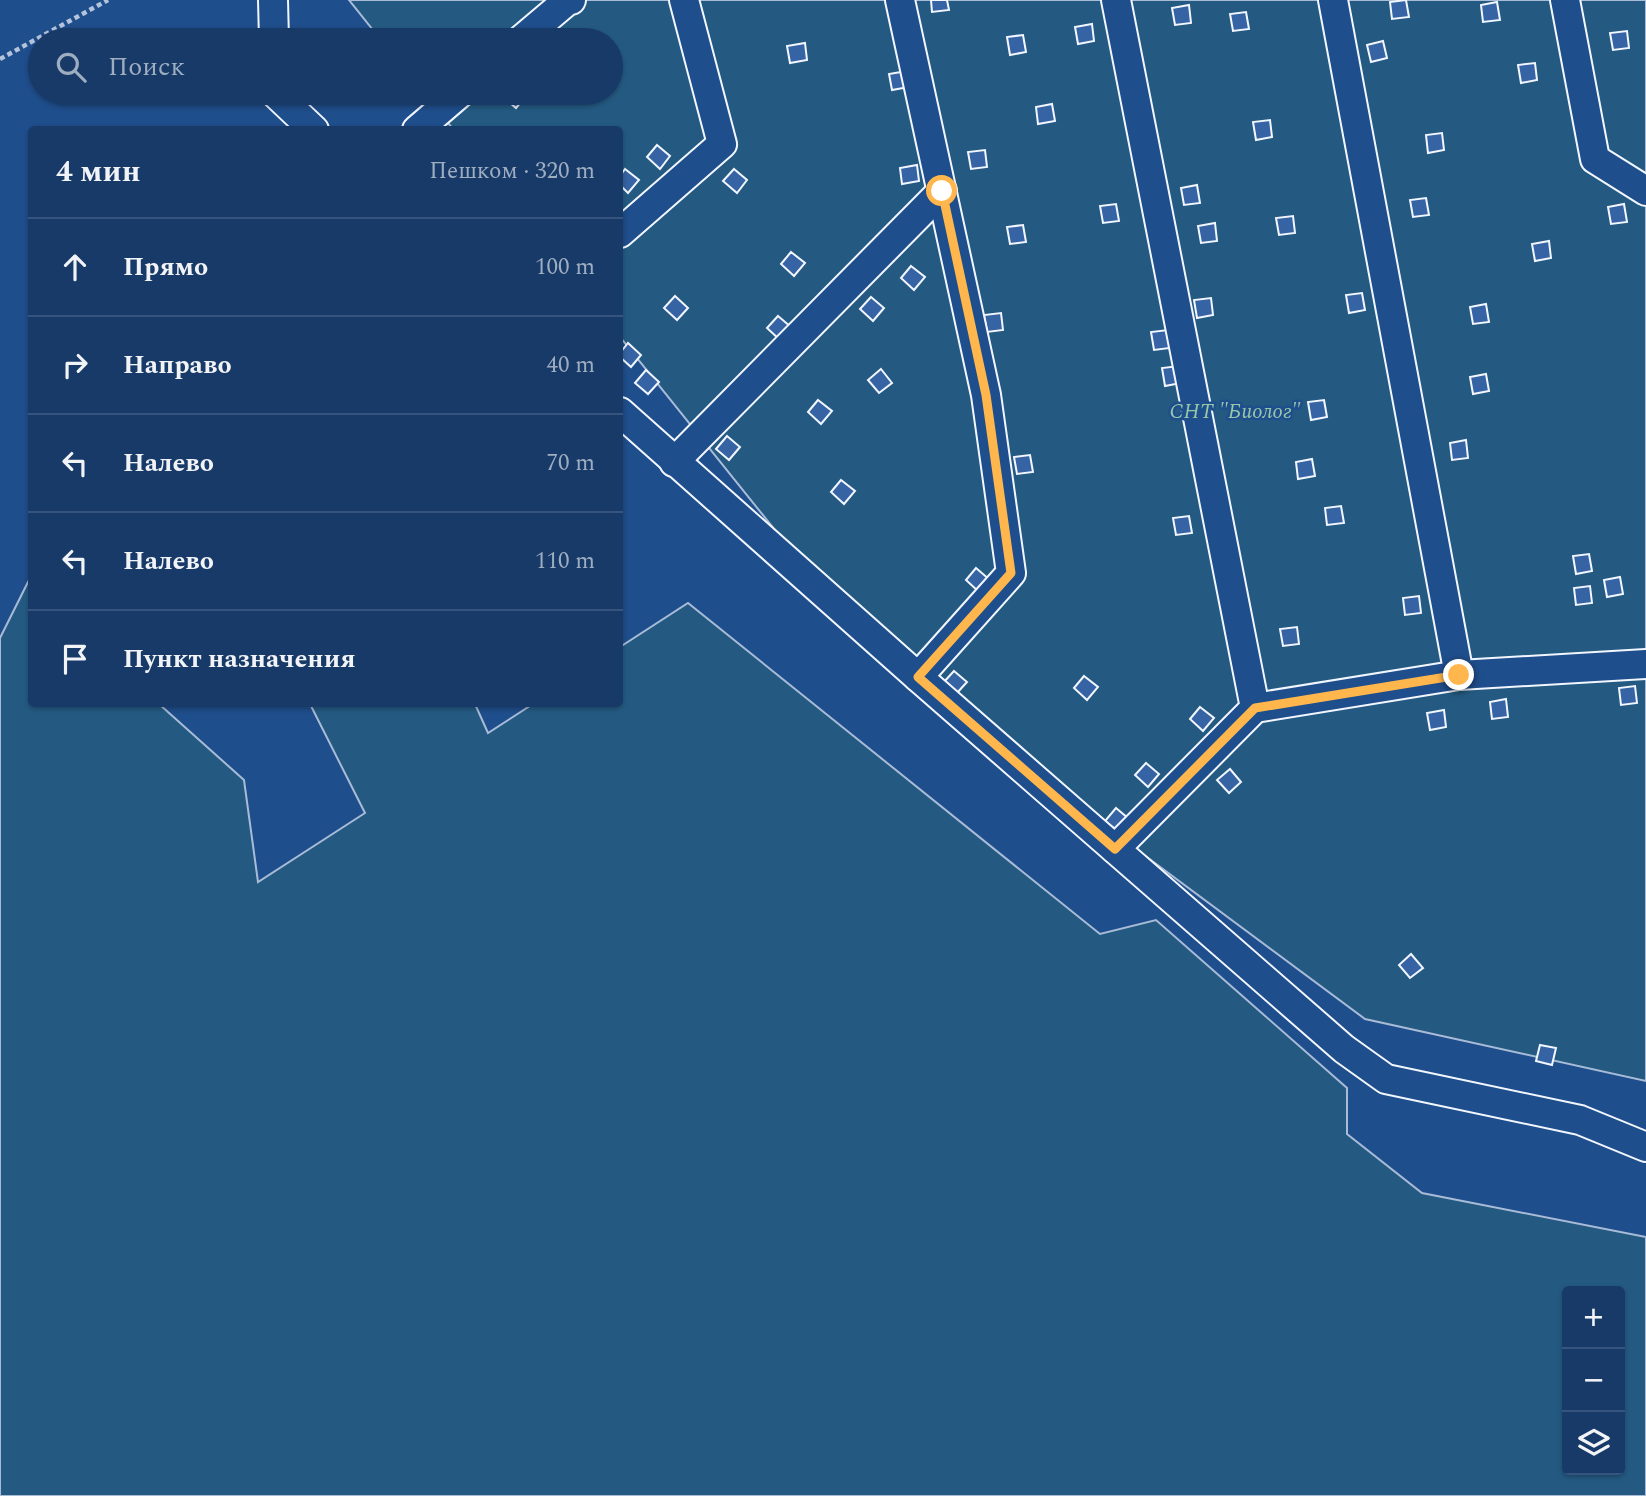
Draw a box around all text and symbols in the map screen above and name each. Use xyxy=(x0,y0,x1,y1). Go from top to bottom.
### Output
search box xyxy=(28,28,623,105)
text: Поиск xyxy=(108,47,185,87)
icon: search xyxy=(52,48,90,86)
text: 4 мин xyxy=(56,149,141,195)
text: Пешком · 320 m xyxy=(429,154,595,189)
route start xyxy=(926,175,957,206)
text: Прямо xyxy=(123,247,208,287)
icon: ahead xyxy=(56,248,94,286)
text: 100 m xyxy=(535,250,595,285)
text: Направо xyxy=(123,345,232,385)
icon: right xyxy=(56,346,94,384)
text: 40 m xyxy=(546,348,595,383)
park label: СНТ "Биолог" xyxy=(1170,396,1301,428)
text: Налево xyxy=(123,443,214,483)
icon: left xyxy=(56,444,94,482)
text: 70 m xyxy=(546,446,595,481)
text: Налево xyxy=(123,541,214,581)
icon: left xyxy=(56,542,94,580)
text: 110 m xyxy=(535,544,595,579)
text: Пункт назначения xyxy=(123,639,356,679)
icon: arrive xyxy=(56,640,94,678)
route end xyxy=(1443,659,1474,690)
map controls xyxy=(1562,1286,1625,1475)
button: + xyxy=(1562,1286,1625,1349)
button: − xyxy=(1562,1349,1625,1412)
button: layers xyxy=(1562,1412,1625,1475)

